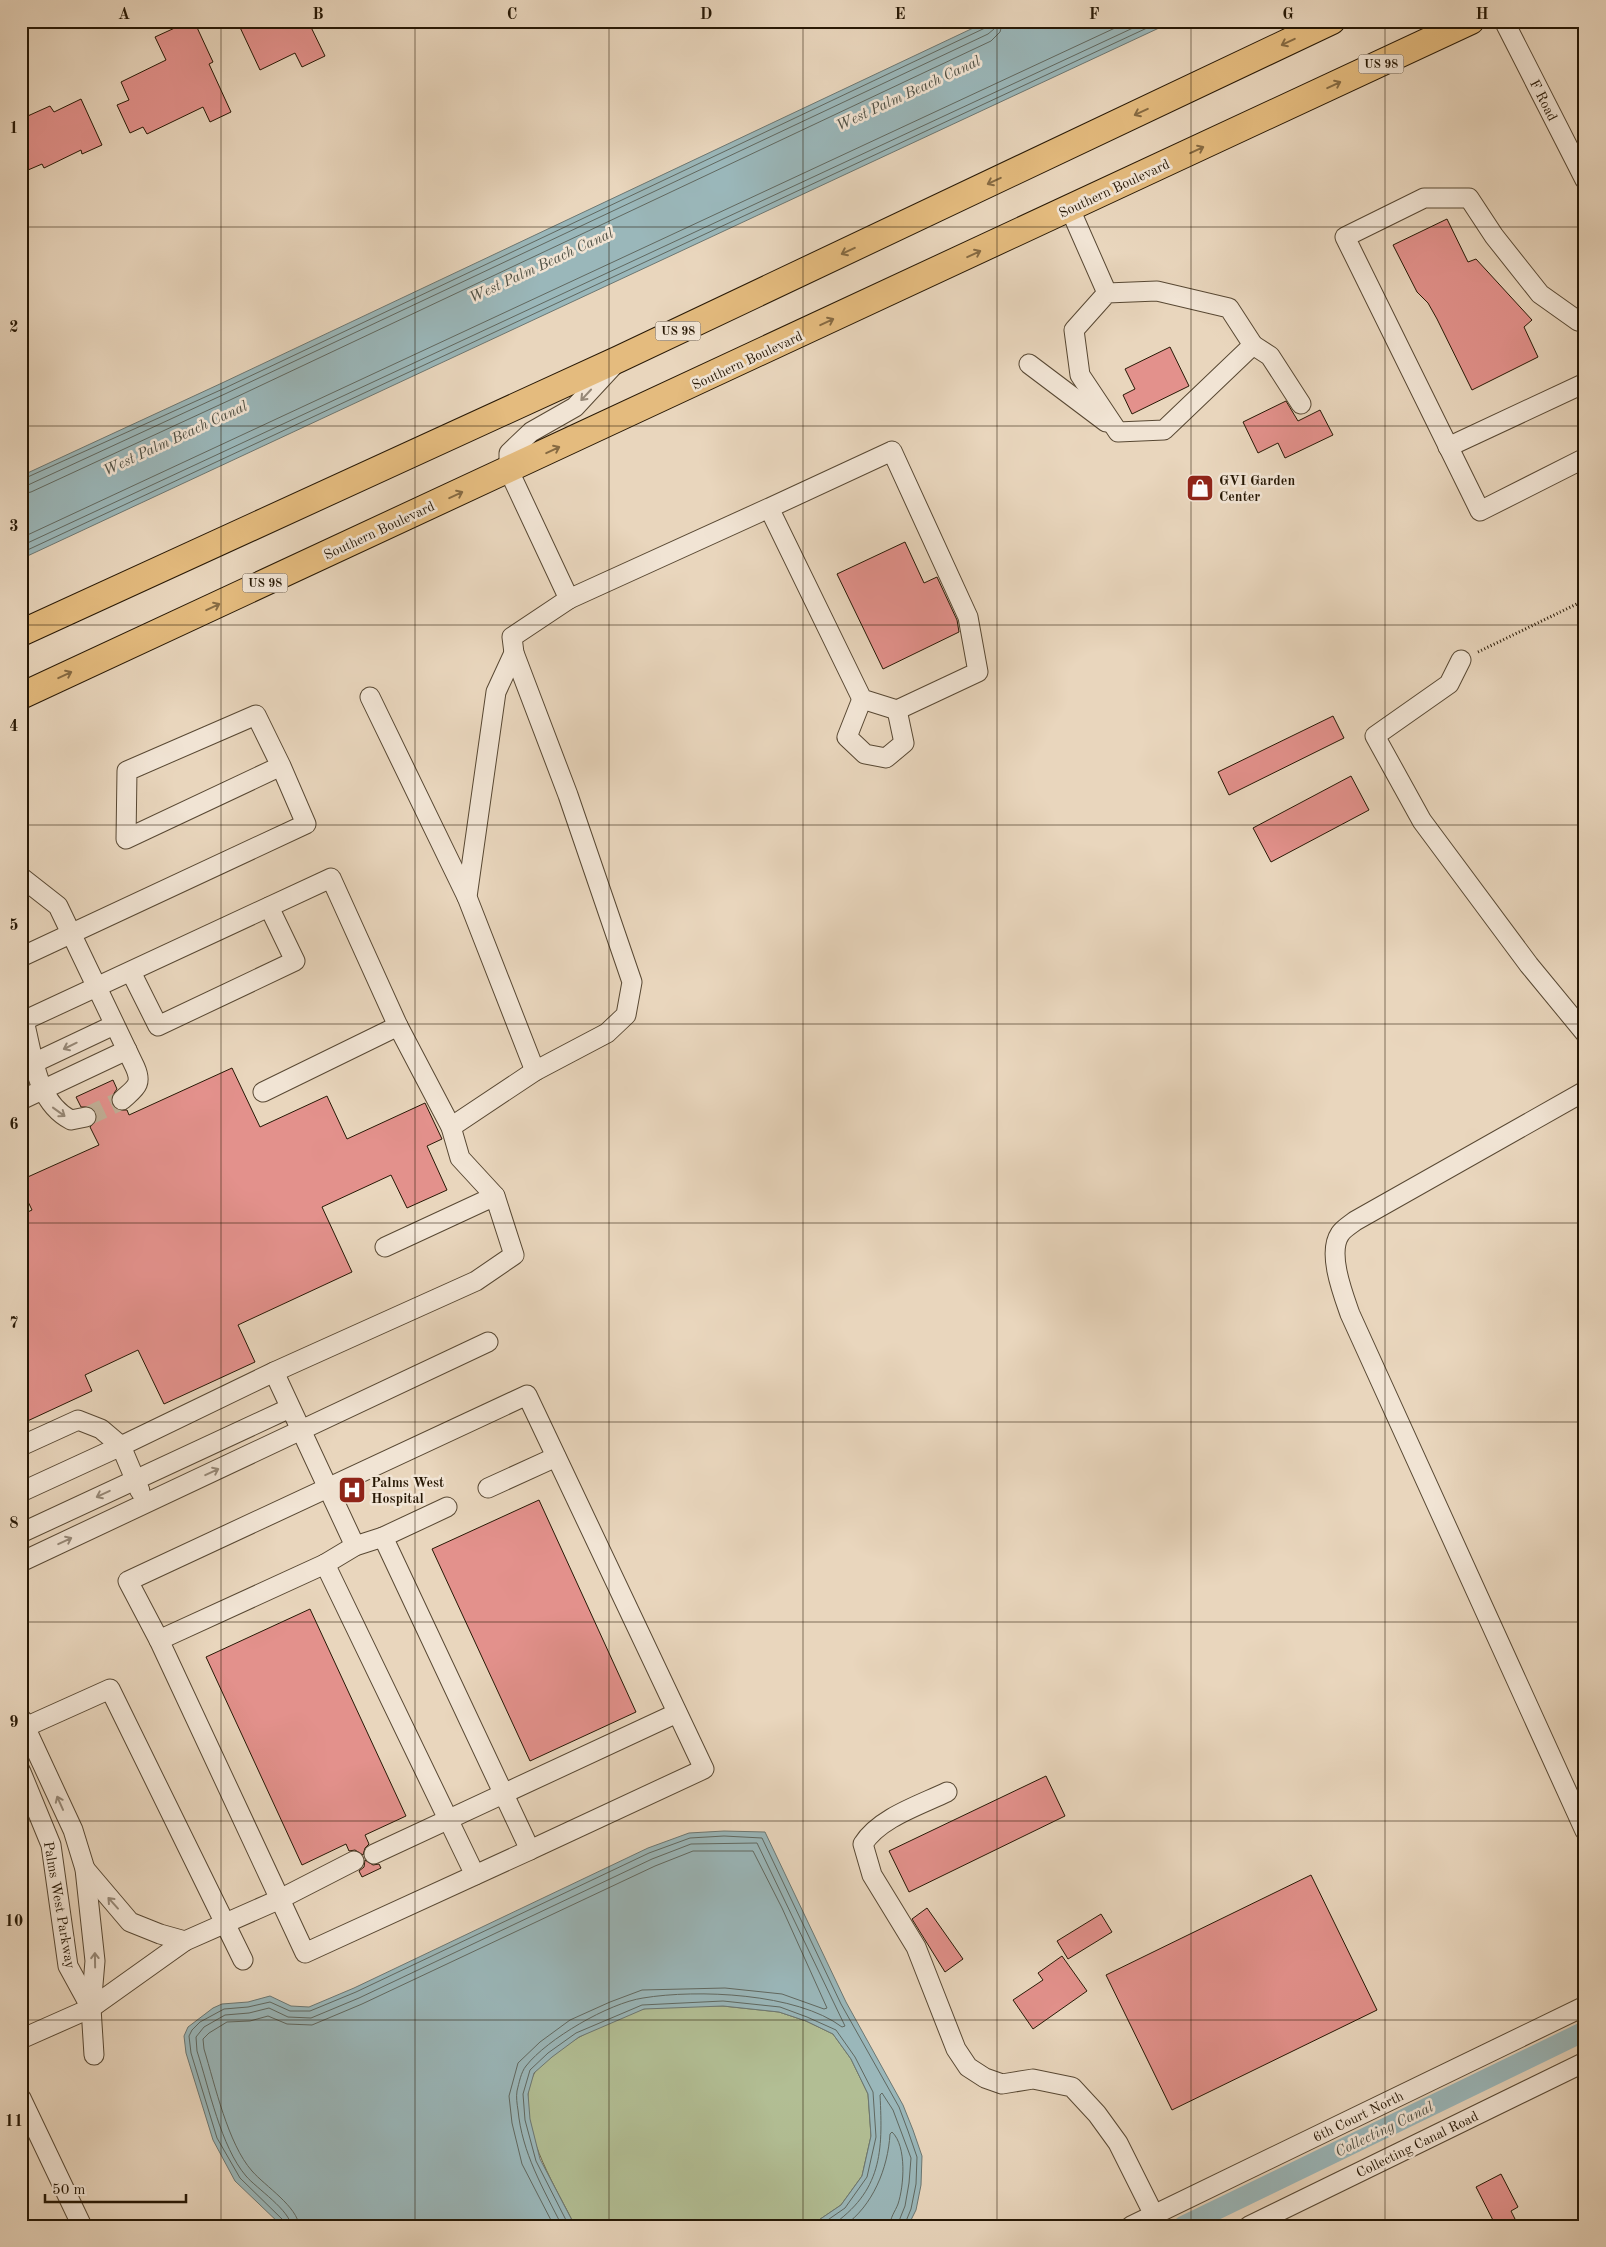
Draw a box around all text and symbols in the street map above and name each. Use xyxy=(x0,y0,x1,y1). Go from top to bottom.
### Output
text: A xyxy=(118,7,130,23)
text: B xyxy=(312,7,324,23)
text: C xyxy=(507,7,517,23)
text: D xyxy=(700,7,712,23)
text: E xyxy=(894,7,906,23)
text: F xyxy=(1089,7,1100,23)
text: G xyxy=(1282,7,1294,23)
text: H xyxy=(1475,7,1489,23)
one-way arrow xyxy=(1281,38,1296,47)
water label: West Palm Beach Canal xyxy=(834,54,984,134)
road number: US 98 xyxy=(1358,54,1404,74)
street label: F Road xyxy=(1527,77,1559,123)
one-way arrow xyxy=(1326,80,1341,90)
one-way arrow xyxy=(1134,108,1149,117)
text: 1 xyxy=(9,121,19,137)
one-way arrow xyxy=(1189,144,1204,154)
street label: Southern Boulevard xyxy=(1057,157,1172,221)
one-way arrow xyxy=(987,177,1002,187)
water label: West Palm Beach Canal xyxy=(467,226,617,306)
one-way arrow xyxy=(840,246,855,256)
one-way arrow xyxy=(966,248,981,258)
one-way arrow xyxy=(819,317,834,327)
text: 2 xyxy=(9,320,19,336)
road number: US 98 xyxy=(656,322,700,341)
street label: Southern Boulevard xyxy=(690,329,805,393)
one-way arrow xyxy=(580,389,592,402)
water label: West Palm Beach Canal xyxy=(101,399,251,479)
one-way arrow xyxy=(545,445,560,454)
shop icon: GVI Garden Center xyxy=(1185,473,1215,503)
place label: GVI Garden Center xyxy=(1219,474,1295,504)
one-way arrow xyxy=(448,490,463,499)
street label: Southern Boulevard xyxy=(322,499,437,563)
text: 3 xyxy=(9,519,19,535)
road number: US 98 xyxy=(242,574,288,592)
one-way arrow xyxy=(205,602,220,612)
one-way arrow xyxy=(58,670,73,680)
text: 4 xyxy=(9,719,19,735)
text: 5 xyxy=(9,918,19,934)
one-way arrow xyxy=(63,1042,78,1051)
one-way arrow xyxy=(52,1107,66,1117)
text: 6 xyxy=(9,1117,19,1133)
text: 7 xyxy=(9,1316,19,1332)
one-way arrow xyxy=(204,1467,219,1476)
hospital icon: Palms West Hospital xyxy=(337,1475,367,1505)
place label: Palms West Hospital xyxy=(371,1476,444,1506)
one-way arrow xyxy=(96,1490,111,1500)
text: 8 xyxy=(9,1516,19,1532)
one-way arrow xyxy=(57,1536,72,1545)
text: 9 xyxy=(9,1715,19,1731)
one-way arrow xyxy=(55,1796,65,1811)
street label: Palms West Parkway xyxy=(41,1840,77,1970)
one-way arrow xyxy=(107,1897,119,1910)
text: 10 xyxy=(5,1914,23,1930)
one-way arrow xyxy=(90,1952,99,1968)
street label: 6th Court North xyxy=(1311,2089,1406,2145)
water label: Collecting Canal xyxy=(1333,2100,1437,2161)
street label: Collecting Canal Road xyxy=(1354,2109,1481,2181)
text: 11 xyxy=(5,2114,23,2130)
scale bar xyxy=(45,2172,186,2204)
text: 50 m xyxy=(52,2183,86,2198)

